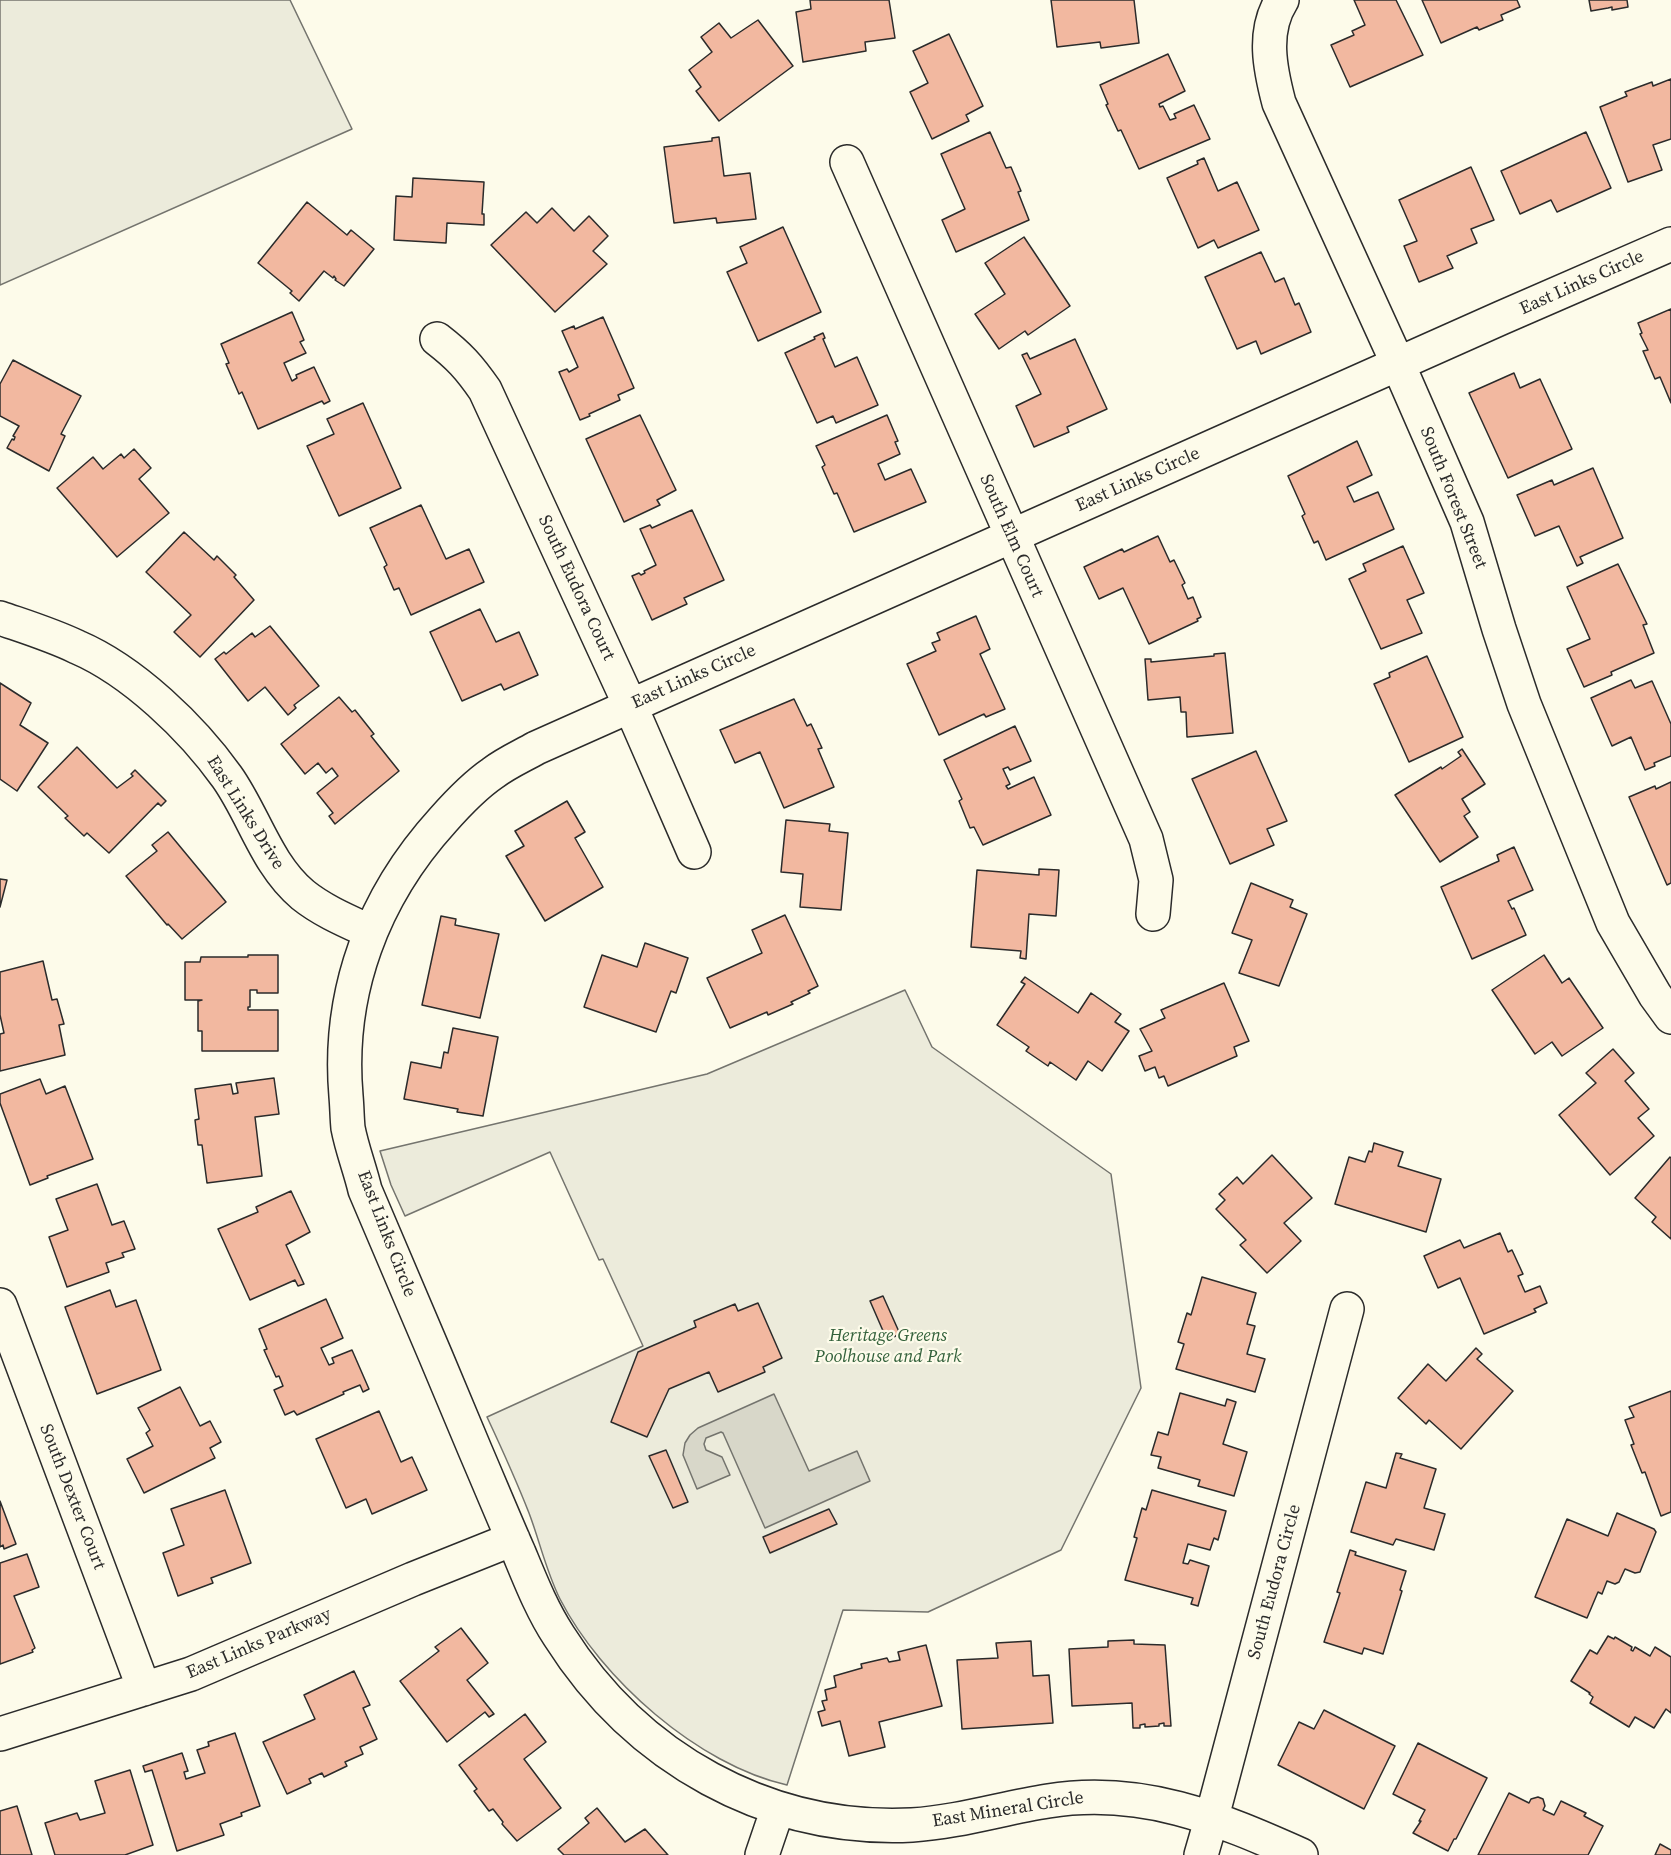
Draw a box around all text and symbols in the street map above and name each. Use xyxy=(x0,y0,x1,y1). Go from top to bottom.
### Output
street label: East Links Circle xyxy=(1516,246,1648,320)
street label: South Forest Street xyxy=(1415,424,1491,572)
street label: East Links Circle xyxy=(1072,443,1204,517)
street label: South Elm Court xyxy=(974,471,1048,601)
street label: South Eudora Court xyxy=(533,512,619,664)
street label: East Links Circle xyxy=(628,640,760,714)
street label: East Links Drive xyxy=(201,752,289,874)
street label: East Links Circle xyxy=(352,1168,420,1300)
park label: Heritage Greens Poolhouse and Park xyxy=(815,1325,961,1368)
street label: South Dexter Court xyxy=(34,1421,110,1573)
street label: South Eudora Circle xyxy=(1244,1502,1306,1662)
street label: East Links Parkway xyxy=(183,1604,335,1684)
street label: East Mineral Circle xyxy=(931,1787,1085,1833)

